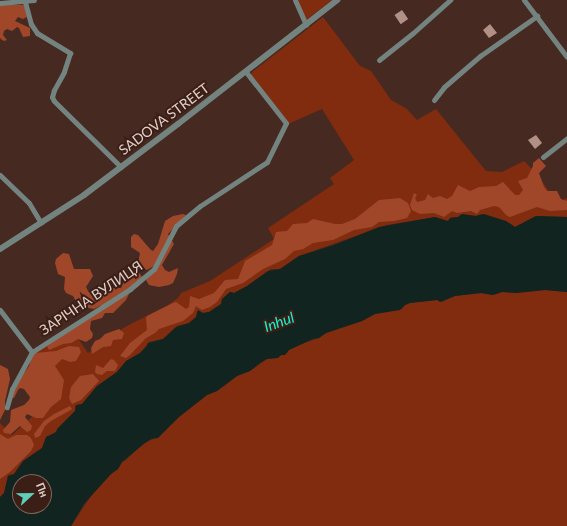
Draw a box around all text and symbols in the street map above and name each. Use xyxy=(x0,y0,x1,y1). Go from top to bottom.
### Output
street label: SADOVA STREET xyxy=(115,79,213,159)
street label: ЗАРІЧНА ВУЛИЦЯ xyxy=(36,257,146,339)
water label: Inhul xyxy=(261,308,297,336)
north arrow xyxy=(12,474,52,514)
text: Пн xyxy=(34,481,51,499)

